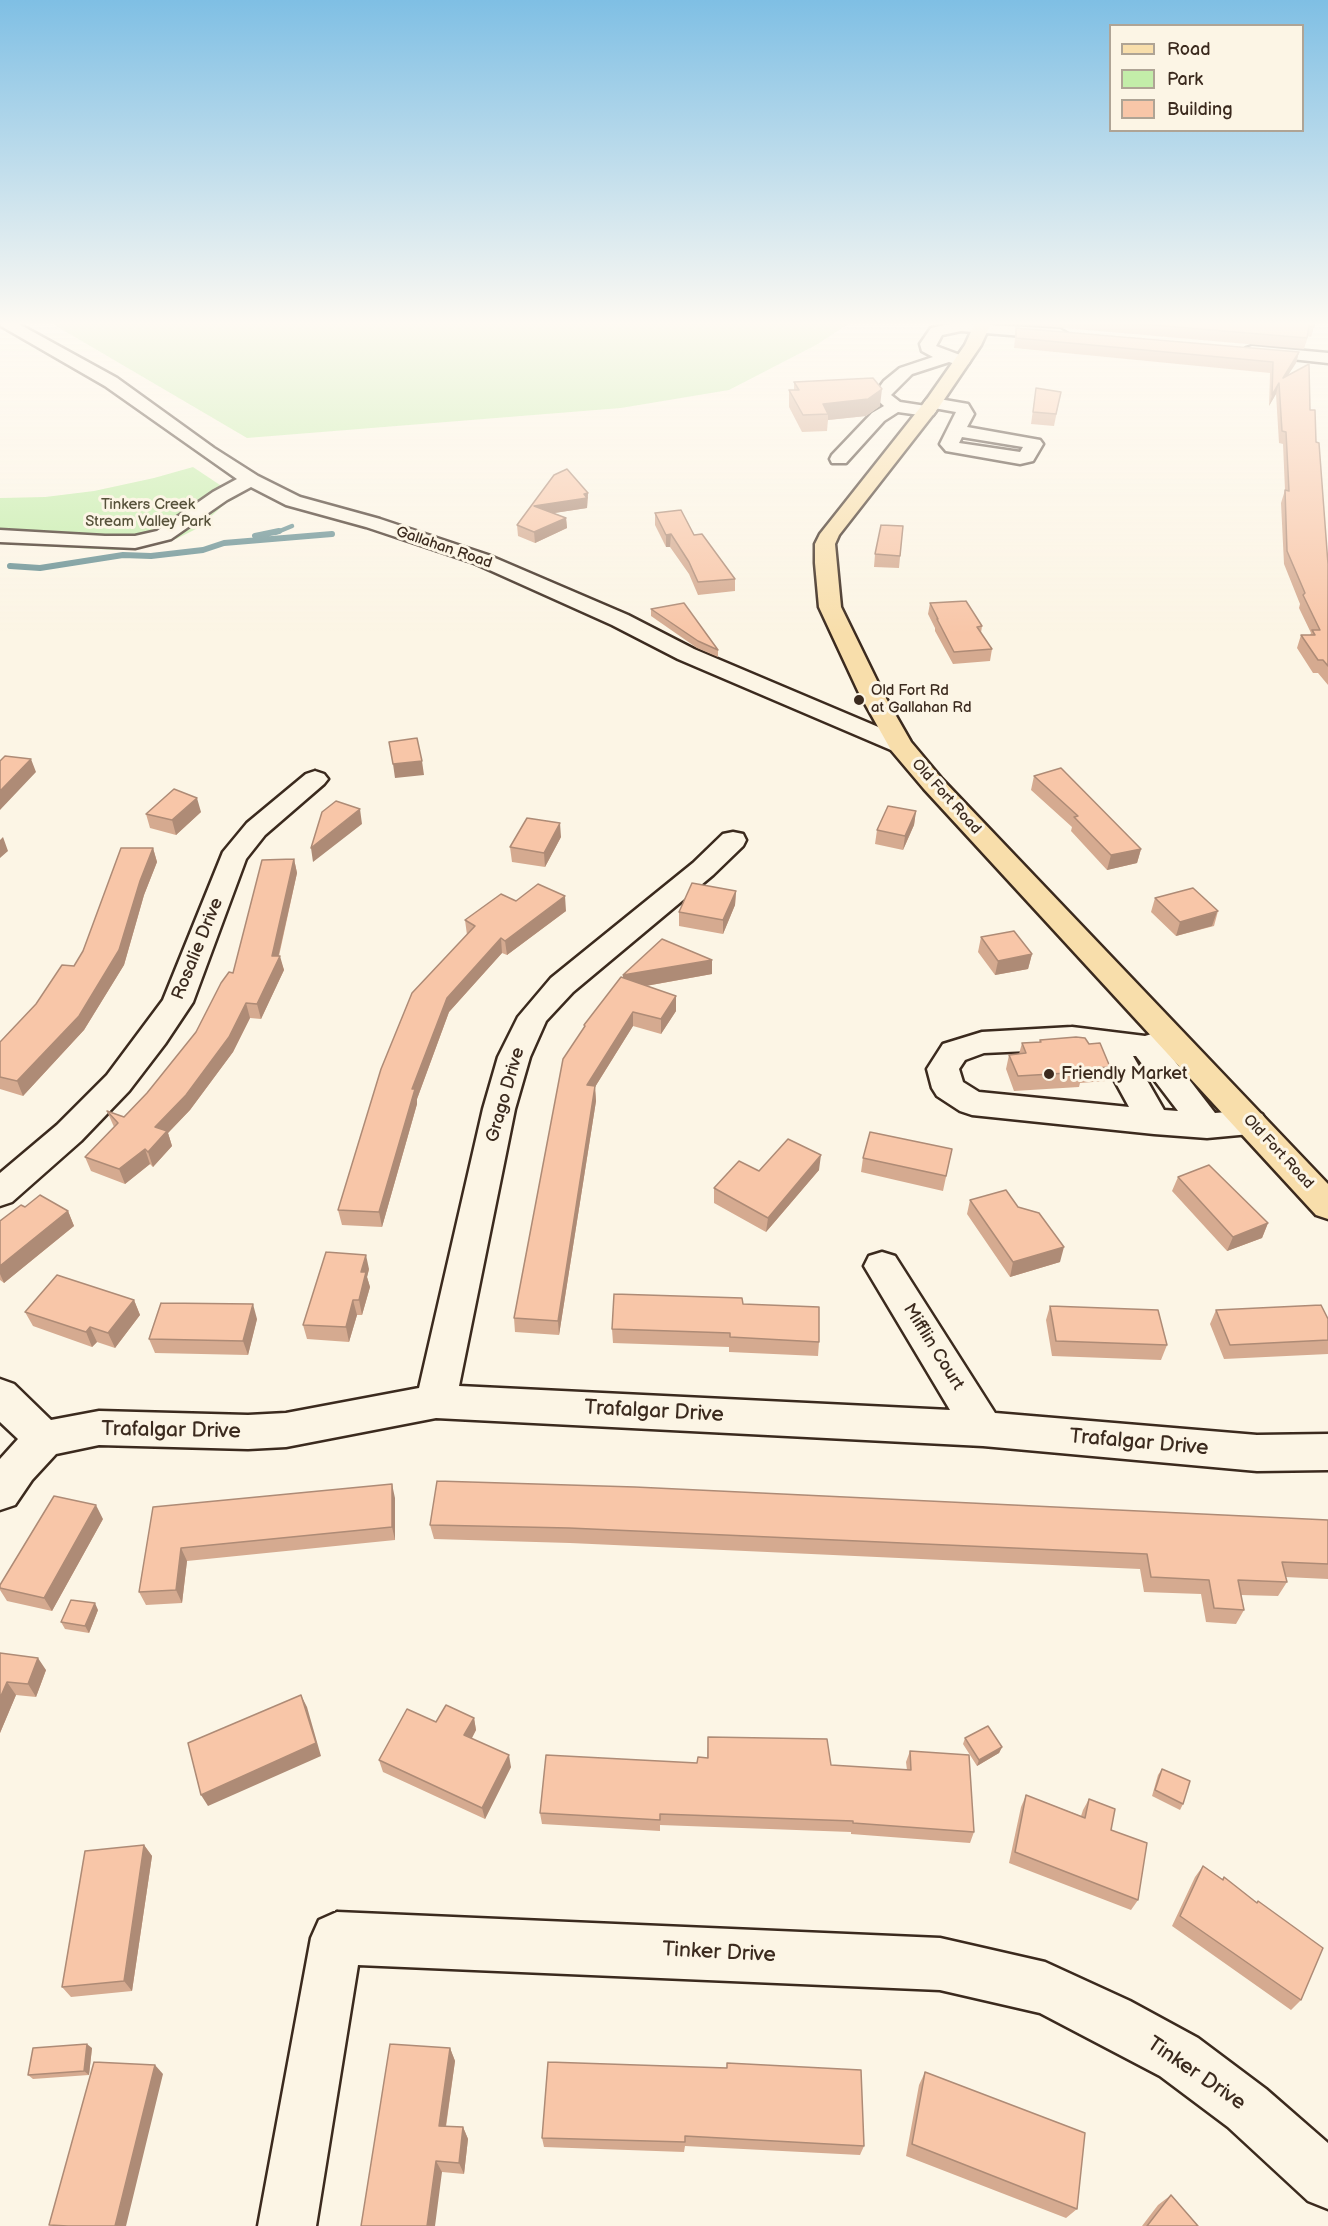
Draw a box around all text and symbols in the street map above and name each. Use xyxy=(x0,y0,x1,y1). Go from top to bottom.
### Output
legend xyxy=(1109,24,1304,132)
text: Road xyxy=(1167,39,1211,60)
text: Park xyxy=(1167,69,1203,90)
text: Building xyxy=(1167,99,1233,120)
park label: Tinkers Creek Stream Valley Park xyxy=(85,496,211,531)
street label: Gallahan Road xyxy=(394,523,494,573)
place label: Old Fort Rd at Gallahan Rd xyxy=(871,682,972,717)
marker: Old Fort Rd at Gallahan Rd xyxy=(852,693,866,707)
street label: Old Fort Road xyxy=(908,756,984,838)
street label: Rosalie Drive xyxy=(168,895,228,1003)
street label: Grago Drive xyxy=(482,1045,530,1145)
place label: Friendly Market xyxy=(1061,1063,1188,1085)
marker: Friendly Market xyxy=(1042,1067,1056,1081)
street label: Old Fort Road xyxy=(1239,1111,1317,1193)
street label: Mifflin Court xyxy=(898,1300,968,1394)
street label: Trafalgar Drive xyxy=(584,1396,724,1428)
street label: Trafalgar Drive xyxy=(101,1417,241,1445)
street label: Trafalgar Drive xyxy=(1068,1424,1210,1462)
street label: Tinker Drive xyxy=(662,1937,776,1969)
street label: Tinker Drive xyxy=(1142,2032,1250,2116)

